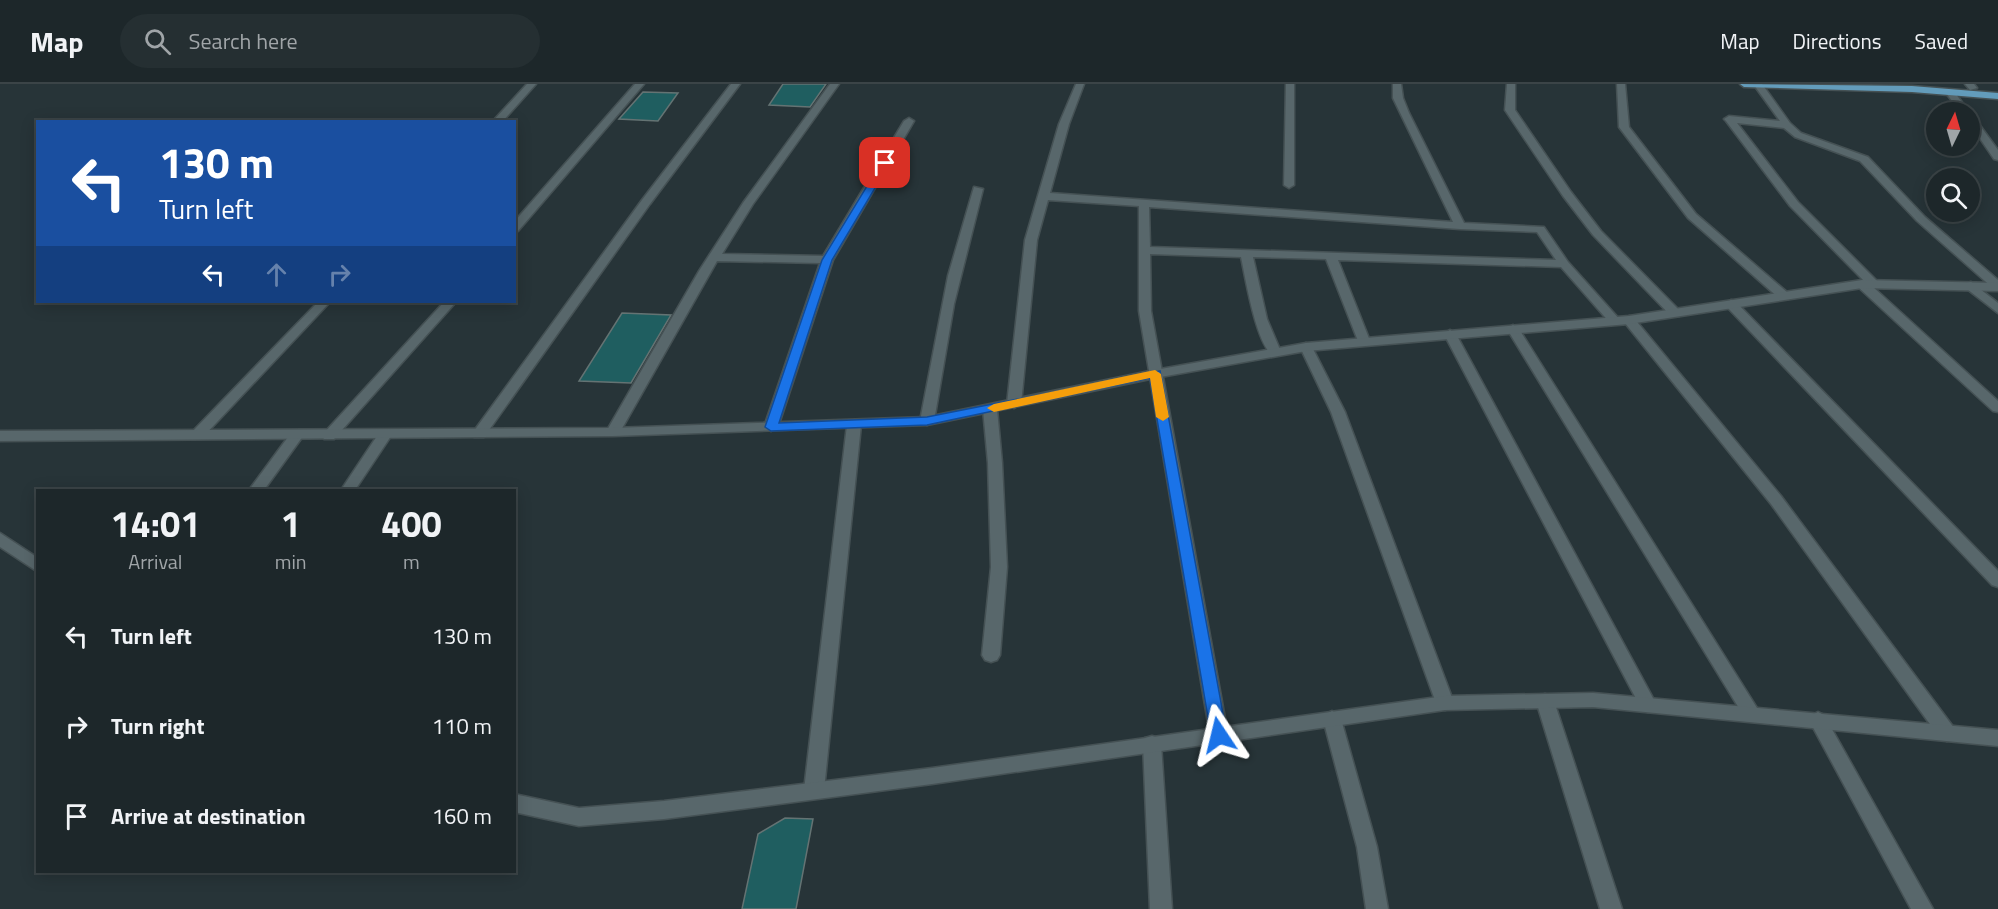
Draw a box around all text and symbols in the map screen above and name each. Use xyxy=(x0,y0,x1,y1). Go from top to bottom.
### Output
search box xyxy=(120,14,540,68)
text: Map xyxy=(30,20,84,63)
text: Search here xyxy=(189,24,298,58)
icon: search xyxy=(141,25,174,58)
text: Map xyxy=(1720,25,1760,57)
text: Directions xyxy=(1793,25,1882,57)
text: Saved xyxy=(1915,25,1968,57)
north arrow xyxy=(1926,102,1980,156)
map controls xyxy=(1926,102,1980,222)
text: 130 m xyxy=(159,130,274,194)
pin xyxy=(859,137,910,188)
icon: left xyxy=(60,144,138,222)
icon: arrive xyxy=(868,146,901,179)
button: search xyxy=(1926,168,1980,222)
text: Turn left xyxy=(159,188,253,229)
icon: left xyxy=(197,258,230,291)
icon: ahead xyxy=(260,258,293,291)
icon: right xyxy=(323,258,356,291)
text: 14:01 xyxy=(110,496,200,551)
text: 1 xyxy=(281,496,301,551)
text: 400 xyxy=(381,496,442,551)
text: Arrival xyxy=(128,546,183,577)
text: min xyxy=(275,546,307,577)
text: m xyxy=(403,546,420,577)
text: Turn left xyxy=(111,619,192,653)
text: 130 m xyxy=(432,619,492,653)
icon: left xyxy=(60,620,93,653)
position arrow xyxy=(1187,703,1251,767)
text: Turn right xyxy=(111,709,205,743)
text: 110 m xyxy=(432,709,492,743)
icon: right xyxy=(60,710,93,743)
text: Arrive at destination xyxy=(111,799,306,833)
text: 160 m xyxy=(432,799,492,833)
icon: arrive xyxy=(60,800,93,833)

